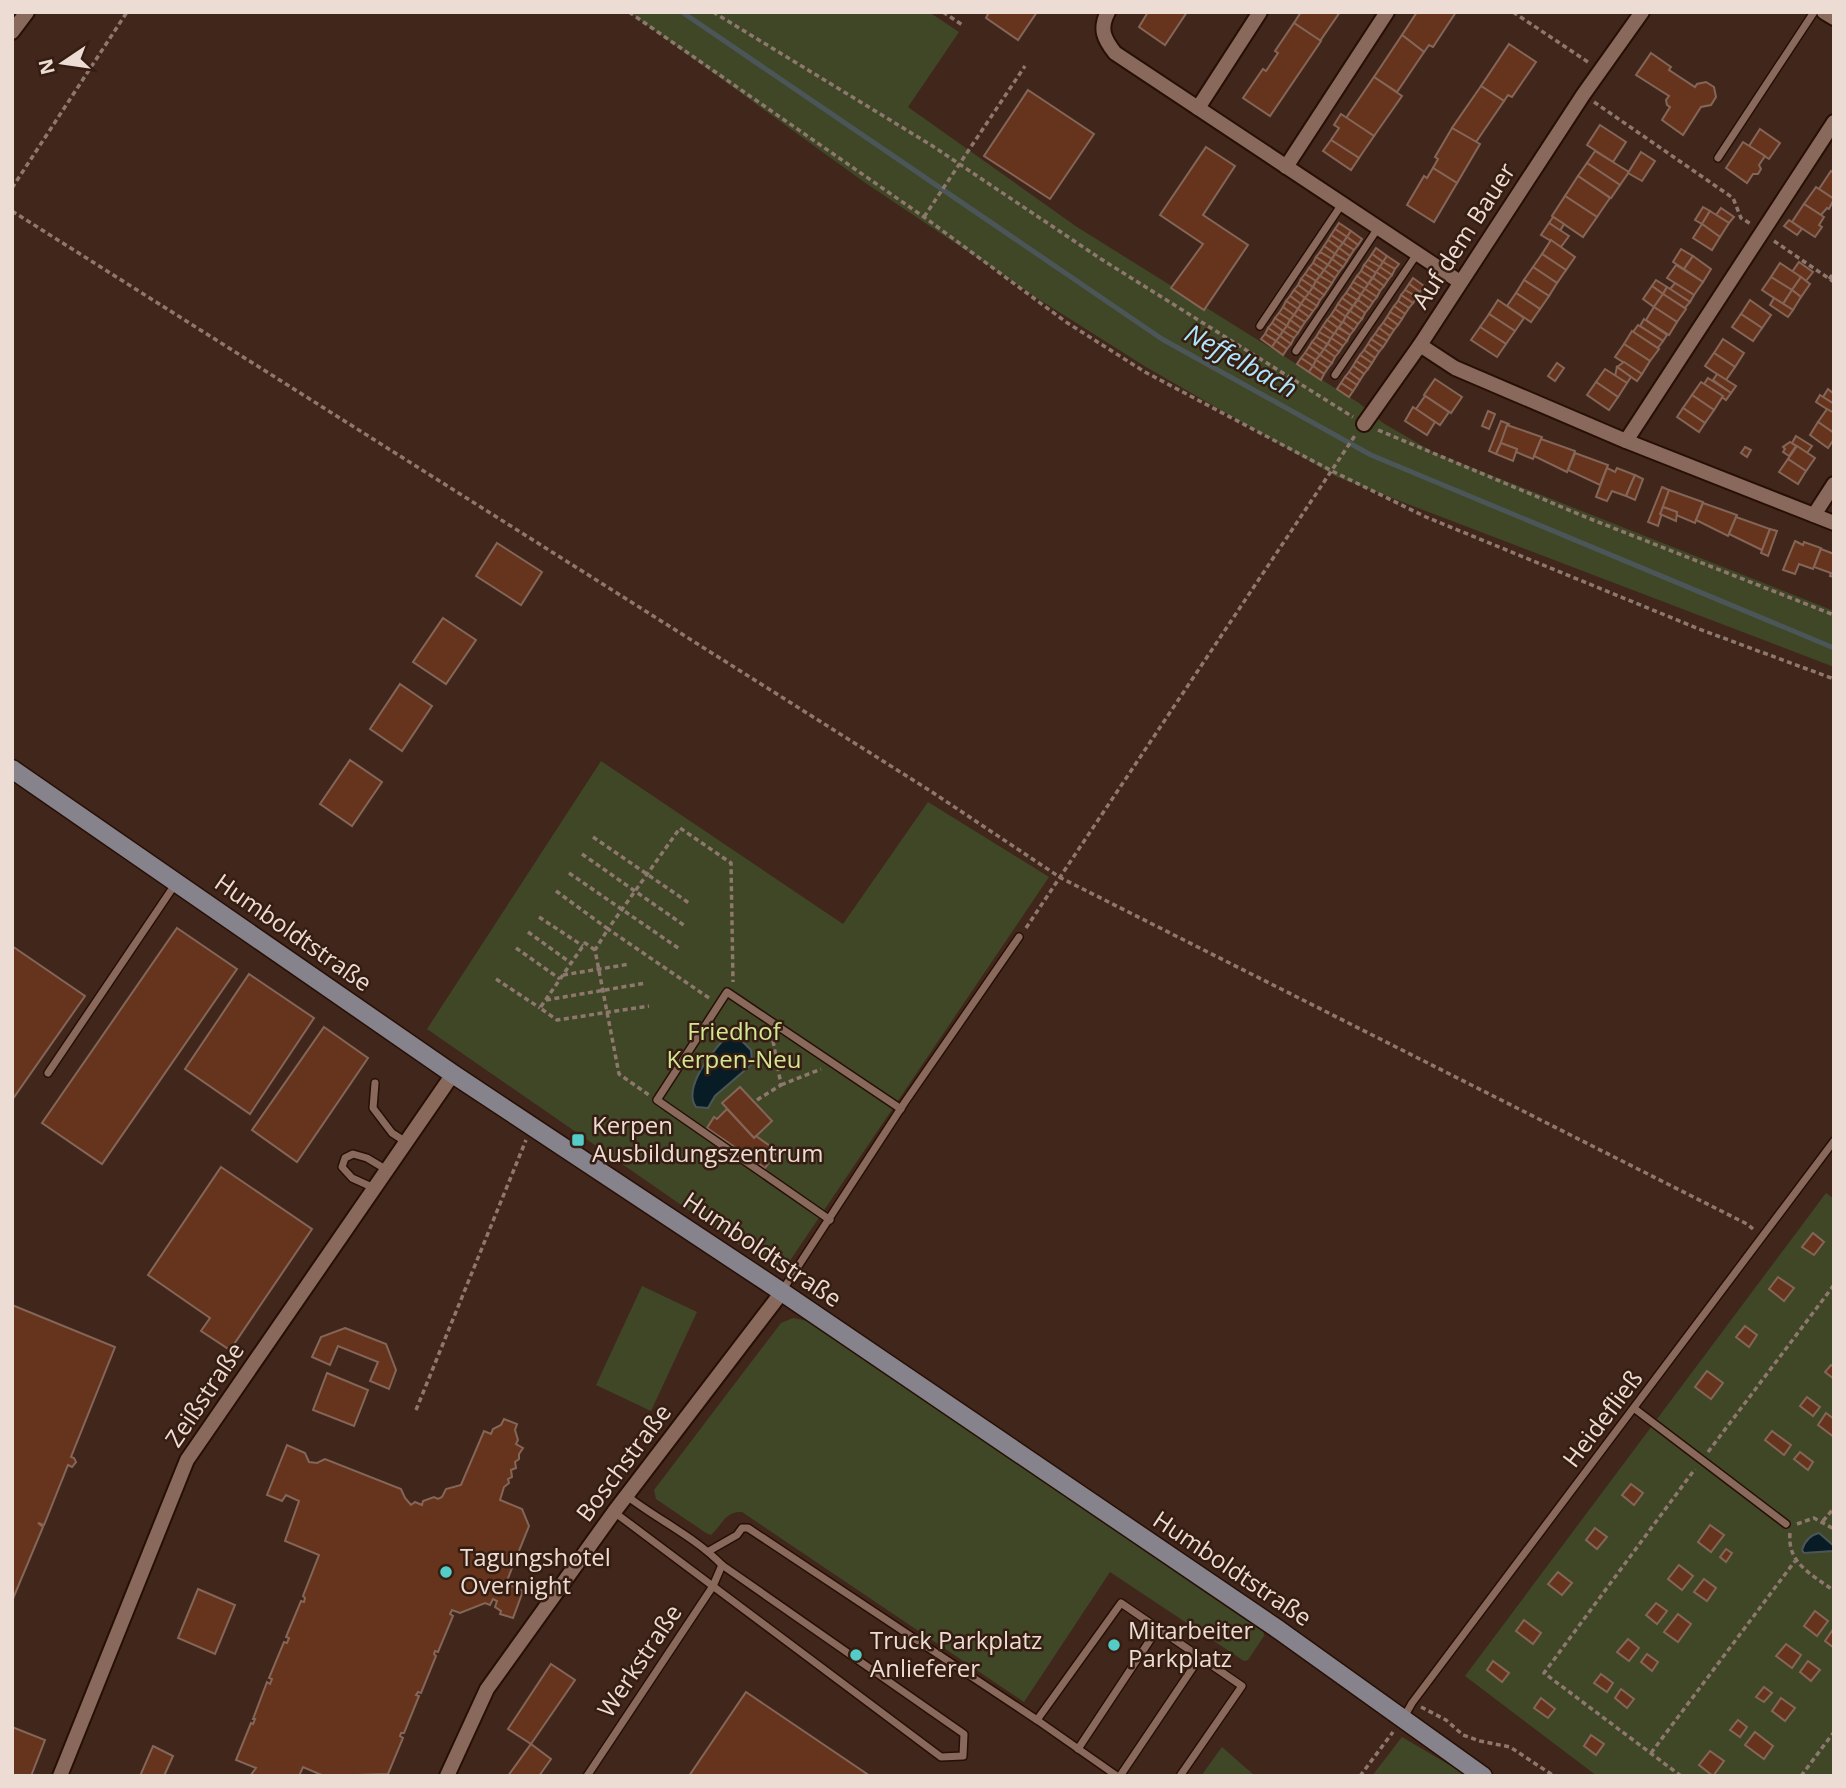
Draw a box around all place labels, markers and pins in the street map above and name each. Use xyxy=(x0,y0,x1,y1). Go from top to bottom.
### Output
place label: Kerpen Ausbildungszentrum xyxy=(592,1108,823,1169)
marker: Kerpen Ausbildungszentrum xyxy=(570,1132,586,1148)
place label: Tagungshotel Overnight xyxy=(460,1540,611,1601)
marker: Tagungshotel Overnight xyxy=(438,1564,454,1580)
place label: Mitarbeiter Parkplatz xyxy=(1128,1613,1254,1674)
place label: Truck Parkplatz Anlieferer xyxy=(870,1623,1042,1684)
marker: Mitarbeiter Parkplatz xyxy=(1106,1637,1122,1653)
marker: Truck Parkplatz Anlieferer xyxy=(848,1647,864,1663)

